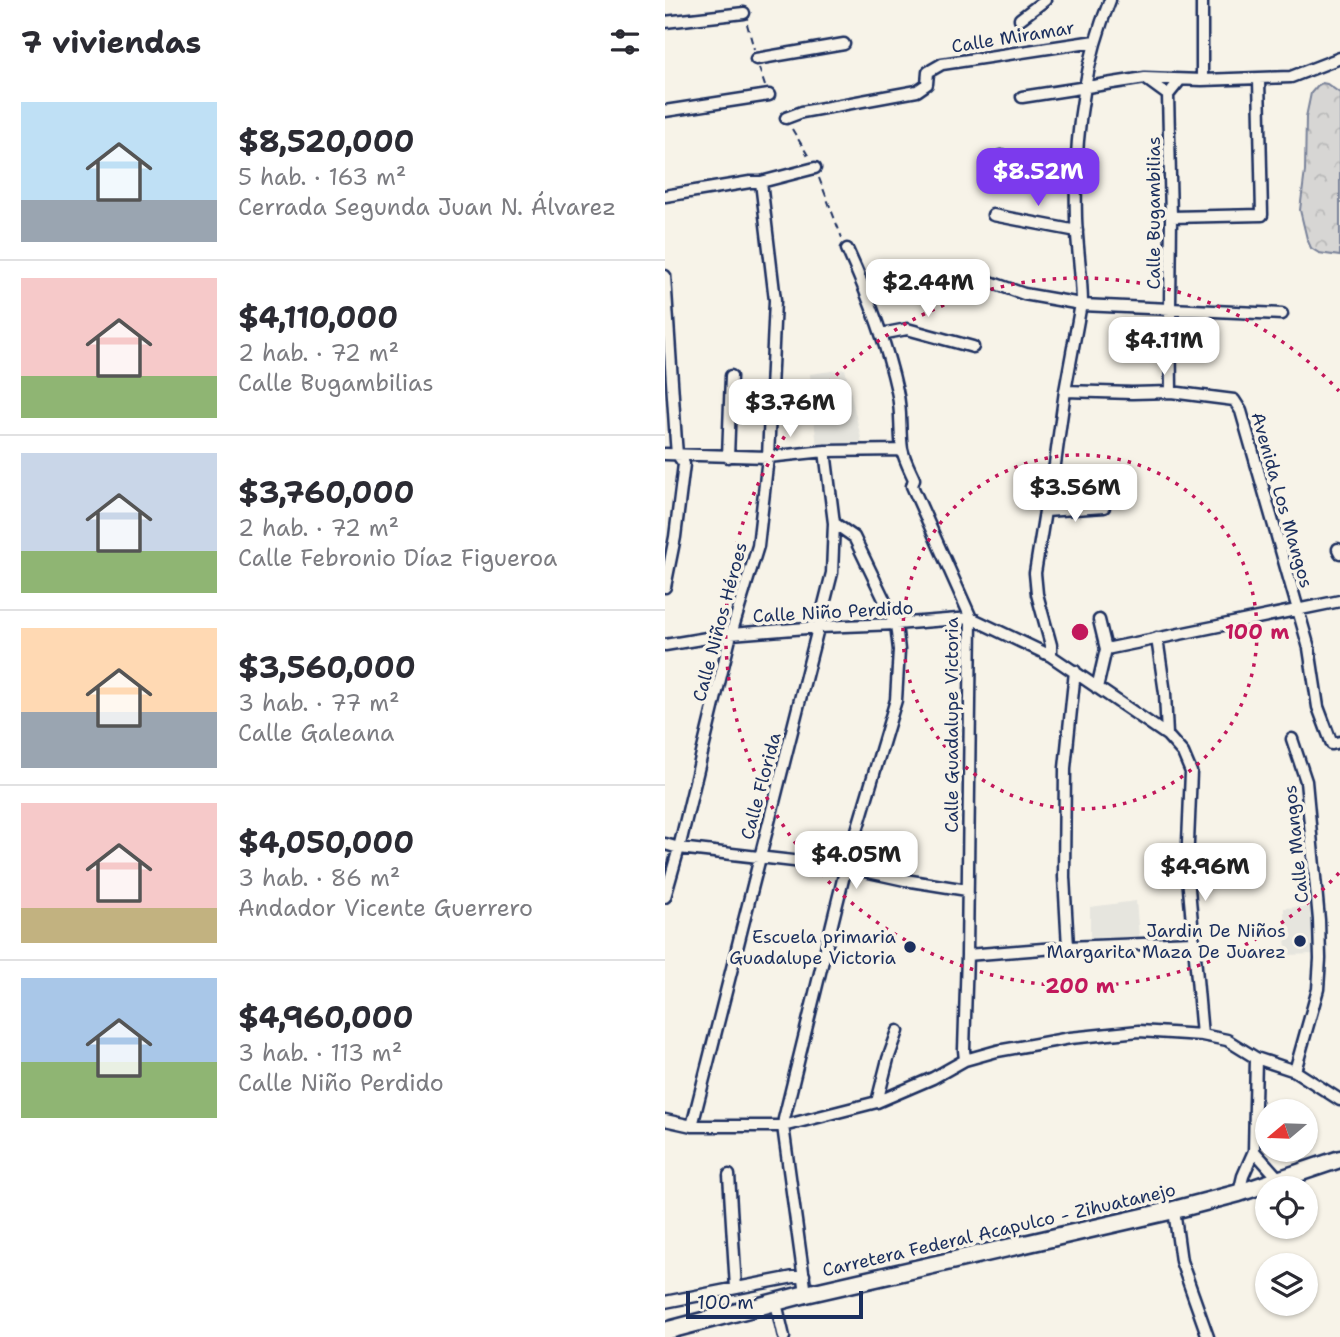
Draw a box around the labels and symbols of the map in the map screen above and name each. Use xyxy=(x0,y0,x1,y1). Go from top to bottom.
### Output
street label: Calle Miramar xyxy=(950,15,1076,59)
street label: Calle Bugambilias xyxy=(1142,136,1166,290)
pin: $8.52M xyxy=(981,148,1095,208)
pin: $2.44M xyxy=(871,260,985,319)
pin: $4.11M xyxy=(1107,318,1221,377)
pin: $3.76M xyxy=(733,380,847,439)
street label: Avenida Los Mangos xyxy=(1245,409,1319,591)
pin: $3.56M xyxy=(1018,464,1132,524)
street label: Calle Niños Héroes xyxy=(687,540,753,704)
street label: Calle Niño Perdido xyxy=(752,596,914,628)
street label: Calle Guadalupe Victoria xyxy=(940,617,964,833)
text: 100 m xyxy=(1225,618,1289,646)
centre of rings xyxy=(1068,620,1092,644)
street label: Calle Florida xyxy=(735,730,787,842)
street label: Calle Mangos xyxy=(1278,784,1314,904)
pin: $4.05M xyxy=(799,832,913,891)
pin: $4.96M xyxy=(1148,844,1262,903)
place label: Jardin De Niños Margarita Maza De Juarez xyxy=(1047,919,1286,964)
place label: Escuela primaria Guadalupe Victoria xyxy=(729,925,896,970)
marker: Jardin De Niños Margarita Maza De Juarez xyxy=(1292,933,1308,949)
marker: Escuela primaria Guadalupe Victoria xyxy=(902,939,918,955)
text: 200 m xyxy=(1045,972,1115,1000)
north arrow xyxy=(1255,1099,1318,1162)
street label: Carretera Federal Acapulco - Zihuatanejo xyxy=(820,1178,1178,1282)
scale bar xyxy=(686,1288,863,1320)

